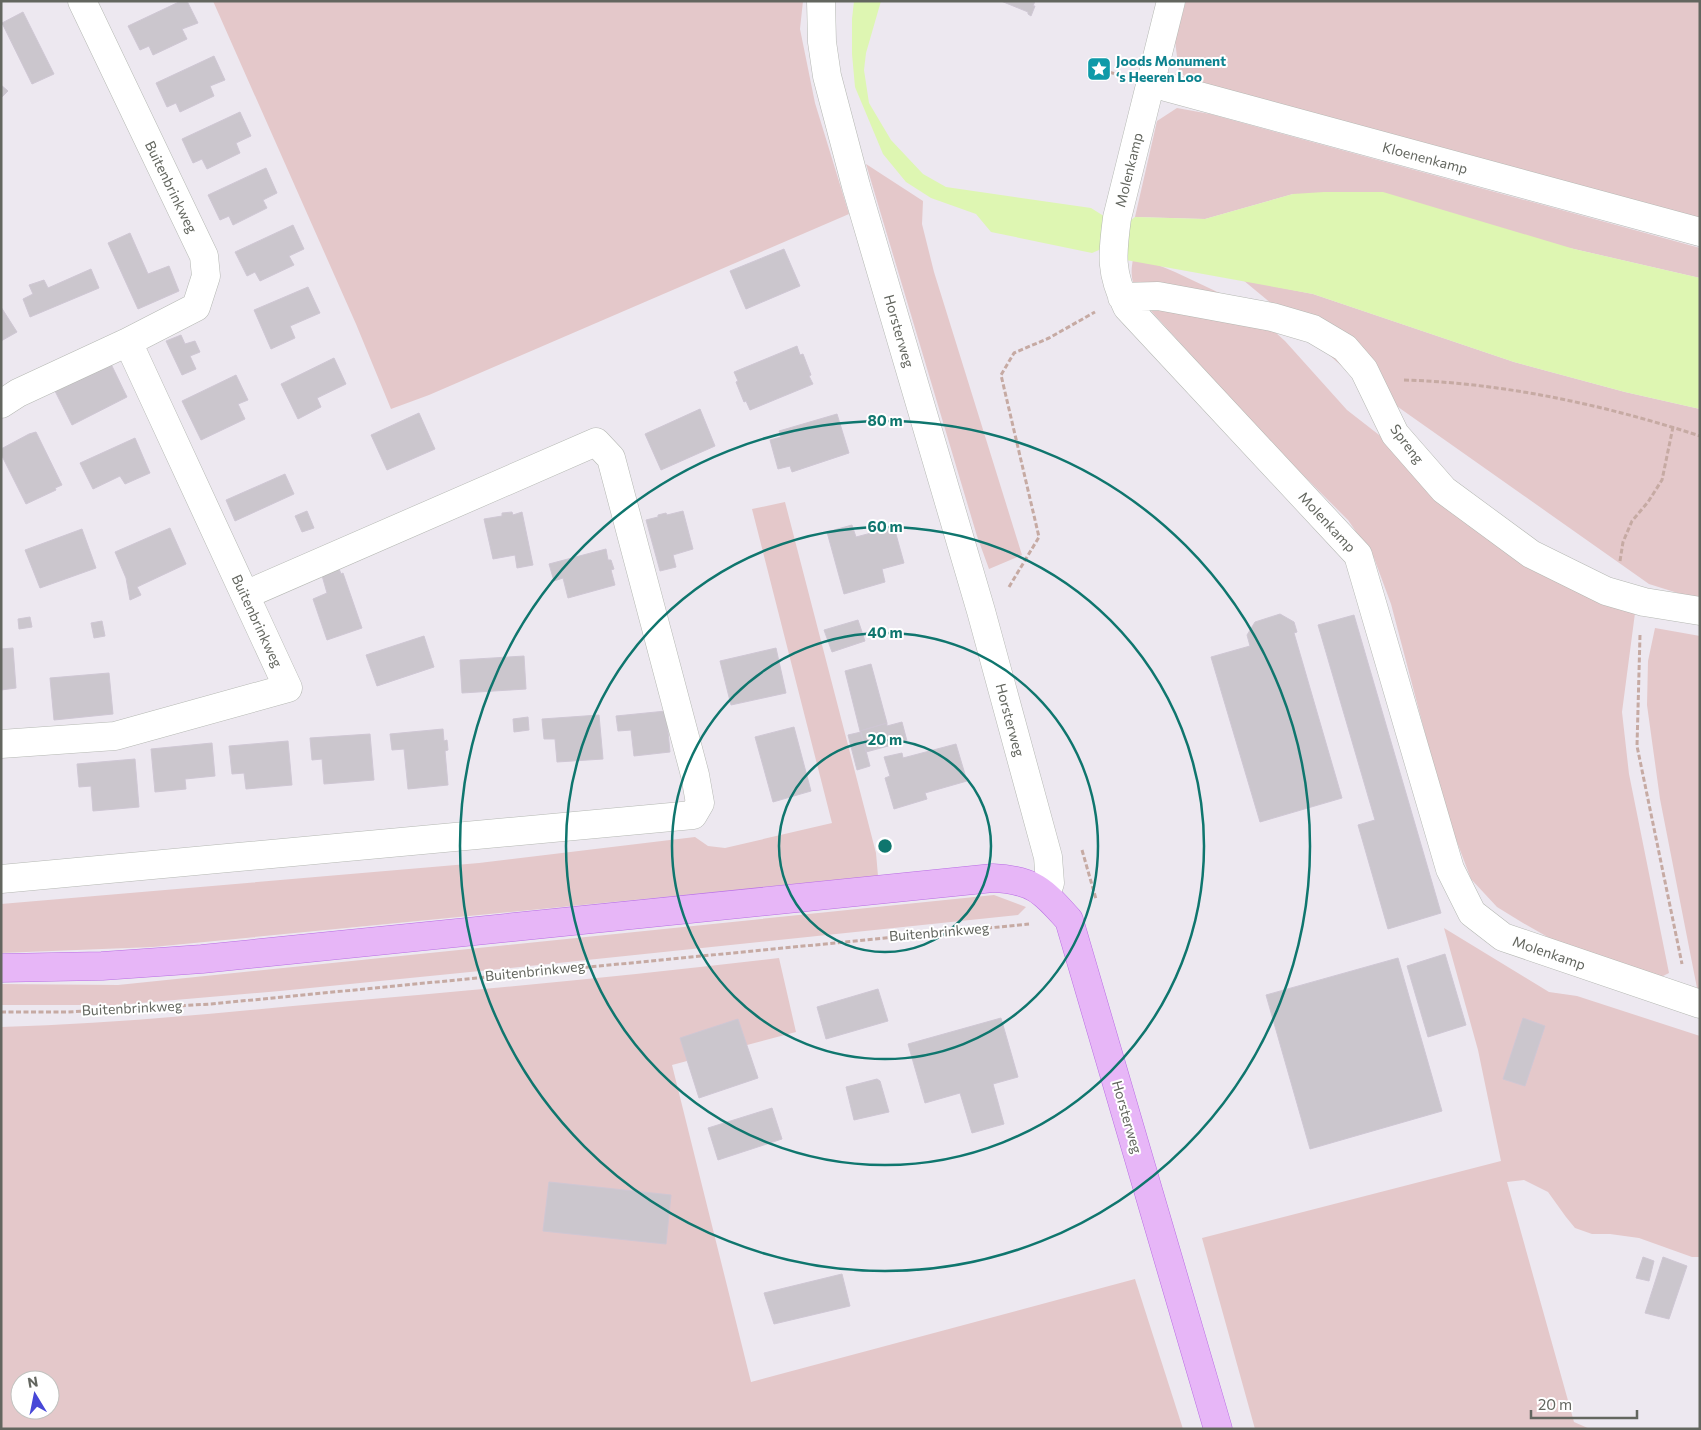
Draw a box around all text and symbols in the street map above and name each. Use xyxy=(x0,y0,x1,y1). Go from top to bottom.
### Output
place label: Joods Monument ‘s Heeren Loo xyxy=(1116,52,1226,85)
place icon: Joods Monument ‘s Heeren Loo xyxy=(1086,56,1112,82)
street label: Molenkamp xyxy=(1111,131,1146,209)
street label: Buitenbrinkweg xyxy=(142,138,201,236)
street label: Kloenenkamp xyxy=(1381,138,1470,177)
street label: Horsterweg xyxy=(881,292,918,370)
text: 80 m xyxy=(867,411,903,429)
street label: Spreng xyxy=(1387,421,1428,467)
street label: Molenkamp xyxy=(1295,488,1360,555)
text: 60 m xyxy=(867,517,903,535)
street label: Buitenbrinkweg xyxy=(229,572,287,670)
text: 40 m xyxy=(867,623,903,641)
street label: Horsterweg xyxy=(993,681,1029,759)
text: 20 m xyxy=(868,730,902,748)
centre of rings xyxy=(876,837,894,855)
street label: Buitenbrinkweg xyxy=(888,919,990,944)
street label: Molenkamp xyxy=(1510,932,1588,973)
street label: Buitenbrinkweg xyxy=(484,957,586,984)
street label: Buitenbrinkweg xyxy=(81,996,183,1019)
street label: Horsterweg xyxy=(1109,1078,1146,1156)
north arrow xyxy=(10,1370,60,1420)
text: N xyxy=(26,1372,39,1391)
scale bar xyxy=(1531,1388,1637,1420)
text: 20 m xyxy=(1538,1395,1572,1413)

